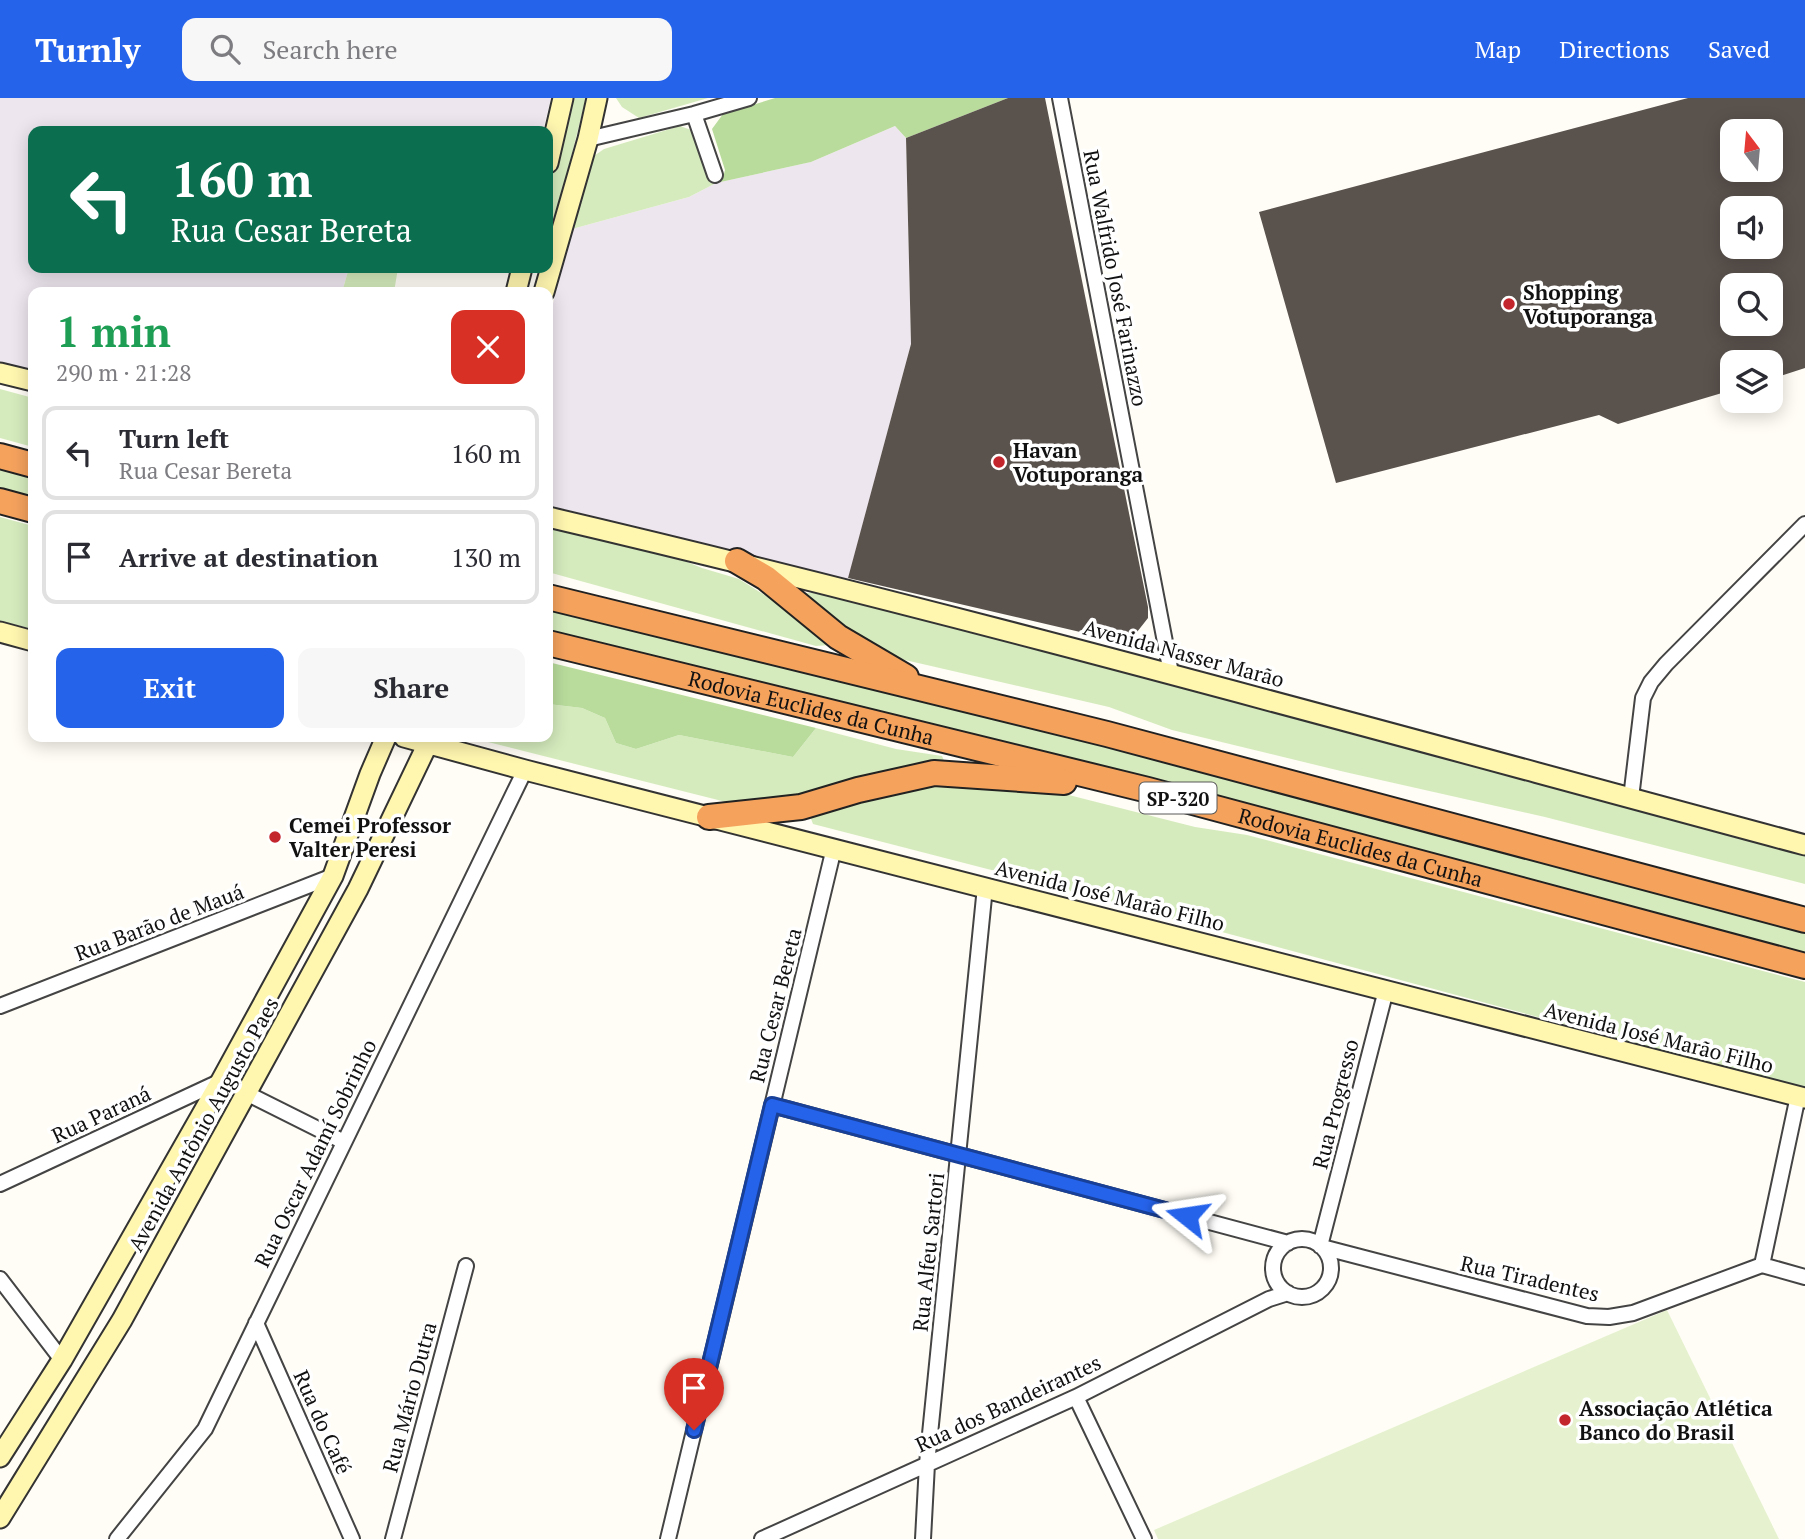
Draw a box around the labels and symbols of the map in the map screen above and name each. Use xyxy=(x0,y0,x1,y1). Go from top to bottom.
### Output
north arrow xyxy=(1720,119,1783,182)
street label: Rua Walfrido José Farinazzo xyxy=(1077,147,1155,409)
place label: Shopping Votuporanga xyxy=(1523,278,1653,330)
marker: Shopping Votuporanga xyxy=(1501,296,1517,312)
place label: Havan Votuporanga xyxy=(1013,436,1143,488)
marker: Havan Votuporanga xyxy=(991,454,1007,470)
street label: Avenida Nasser Marão xyxy=(1080,613,1288,693)
street label: Rodovia Euclides da Cunha xyxy=(686,664,937,751)
road number: SP-320 xyxy=(1140,782,1216,814)
street label: Rodovia Euclides da Cunha xyxy=(1236,801,1486,893)
place label: Cemei Professor Valter Peresi xyxy=(289,811,451,863)
marker: Cemei Professor Valter Peresi xyxy=(267,829,283,845)
street label: Avenida José Marão Filho xyxy=(992,853,1228,937)
street label: Rua Barão de Mauá xyxy=(71,877,248,967)
street label: Rua Cesar Bereta xyxy=(742,925,808,1085)
street label: Avenida Antônio Augusto Paes xyxy=(121,992,285,1256)
street label: Avenida José Marão Filho xyxy=(1541,995,1777,1079)
street label: Rua Oscar Adamí Sobrinho xyxy=(248,1034,382,1272)
street label: Rua Progresso xyxy=(1305,1036,1365,1172)
street label: Rua Paraná xyxy=(47,1079,155,1149)
street label: Rua Alfeu Sartori xyxy=(906,1171,950,1333)
position arrow xyxy=(1150,1179,1224,1253)
street label: Rua Tiradentes xyxy=(1458,1248,1602,1308)
street label: Rua Mário Dutra xyxy=(375,1318,443,1475)
street label: Rua dos Bandeirantes xyxy=(911,1348,1105,1458)
pin xyxy=(664,1358,724,1430)
street label: Rua do Café xyxy=(288,1366,358,1478)
place label: Associação Atlética Banco do Brasil xyxy=(1579,1394,1773,1446)
marker: Associação Atlética Banco do Brasil xyxy=(1557,1412,1573,1428)

